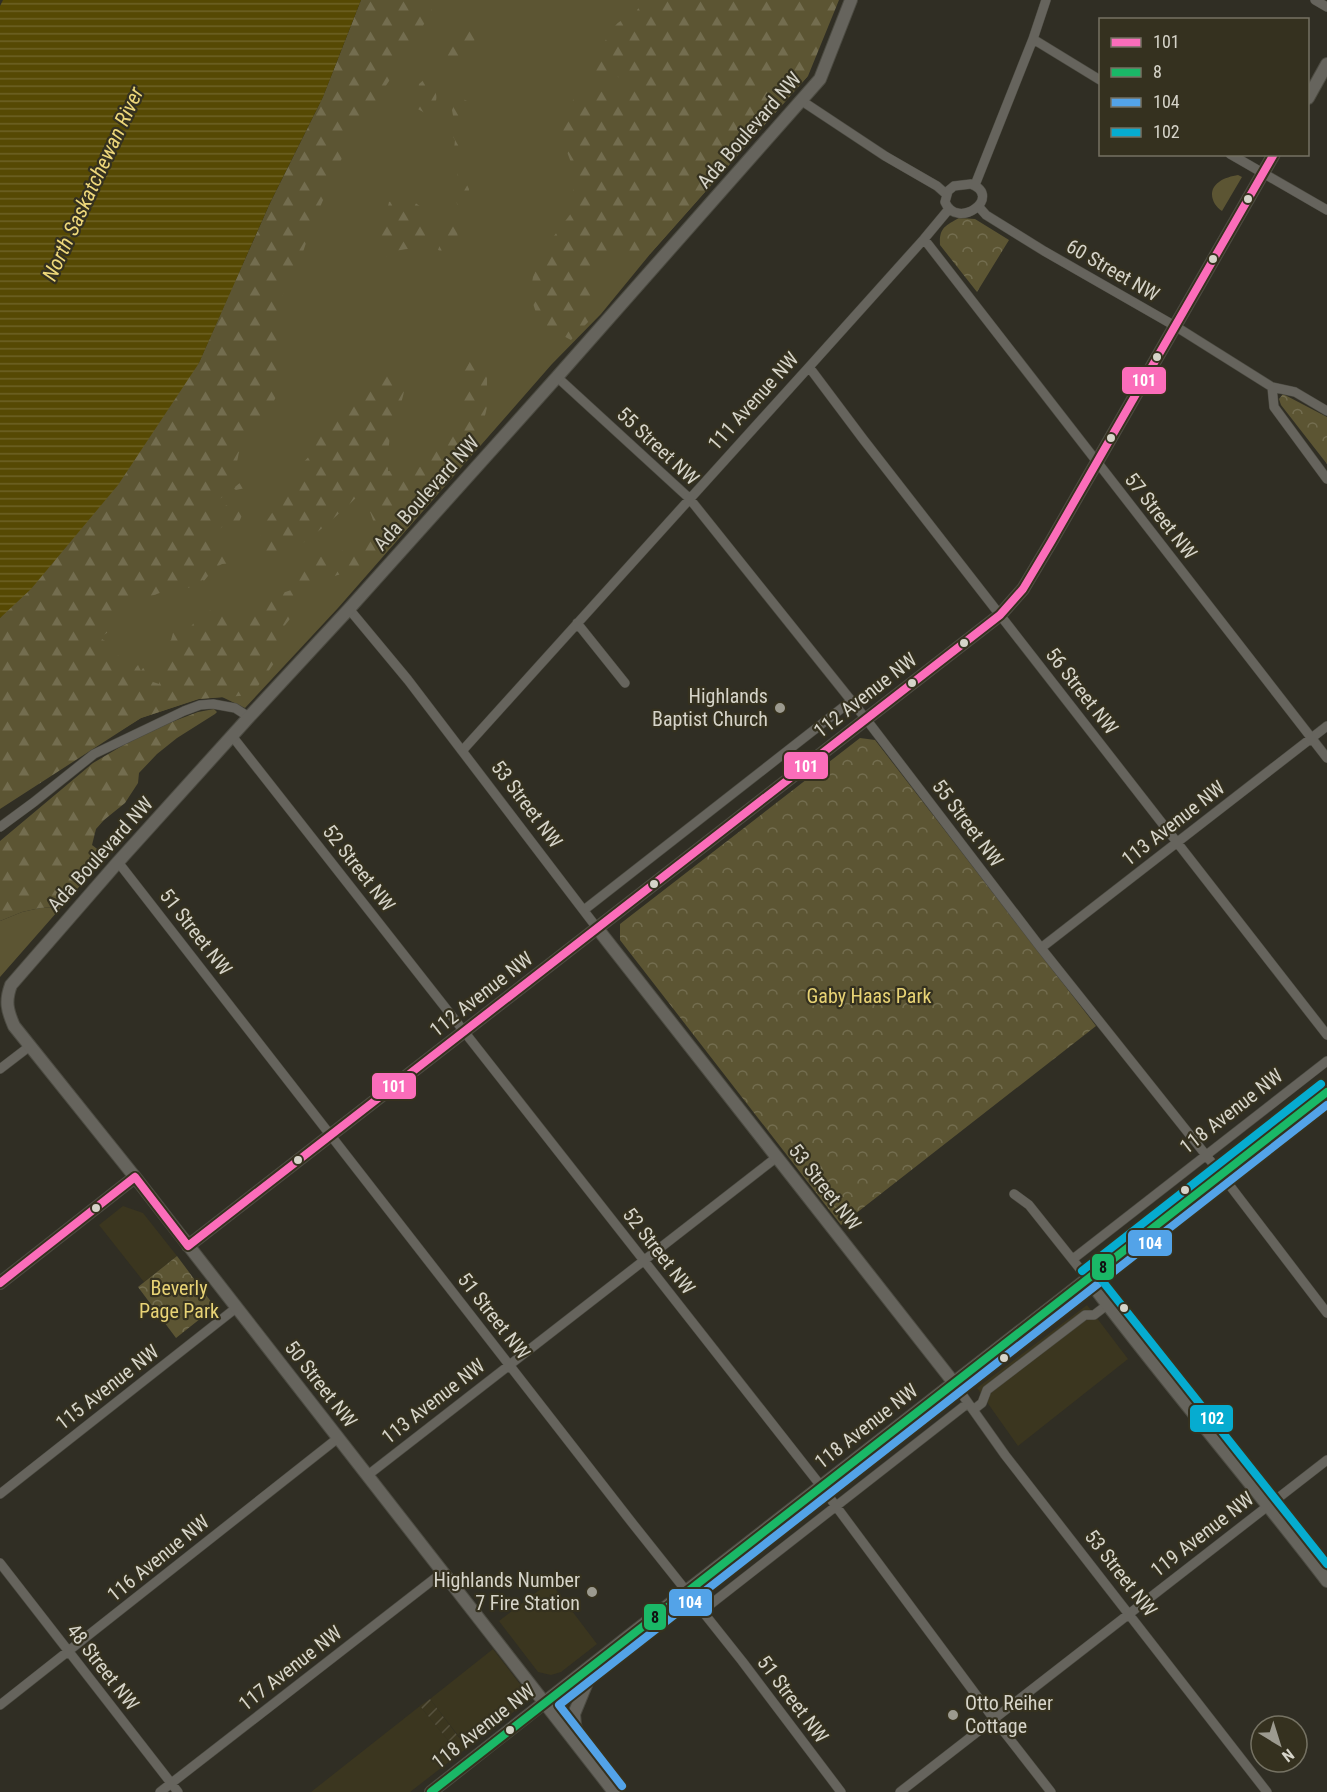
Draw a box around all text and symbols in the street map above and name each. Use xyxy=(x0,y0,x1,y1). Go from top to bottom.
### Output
legend xyxy=(1099,18,1309,156)
text: 101 xyxy=(1153,31,1180,52)
text: 8 xyxy=(1153,61,1162,82)
street label: Ada Boulevard NW xyxy=(692,67,806,193)
water label: North Saskatchewan River xyxy=(38,83,149,285)
text: 104 xyxy=(1153,91,1180,112)
text: 102 xyxy=(1153,121,1180,142)
unlabelled marker xyxy=(1242,193,1254,205)
street label: 60 Street NW xyxy=(1062,234,1164,306)
unlabelled marker xyxy=(1207,253,1219,265)
street label: 111 Avenue NW xyxy=(703,347,803,455)
unlabelled marker xyxy=(1151,351,1163,363)
line badge: 101 xyxy=(1121,366,1167,395)
text: 101 xyxy=(1132,371,1156,390)
street label: 55 Street NW xyxy=(612,402,704,490)
street label: Ada Boulevard NW xyxy=(368,431,484,555)
unlabelled marker xyxy=(1105,432,1117,444)
street label: 57 Street NW xyxy=(1120,468,1202,564)
unlabelled marker xyxy=(958,637,970,649)
street label: 56 Street NW xyxy=(1041,643,1123,739)
street label: 112 Avenue NW xyxy=(809,647,921,743)
unlabelled marker xyxy=(906,677,918,689)
place label: Highlands Baptist Church xyxy=(652,684,768,731)
marker: Highlands Baptist Church xyxy=(773,701,787,715)
line badge: 101 xyxy=(783,751,829,780)
street label: 53 Street NW xyxy=(486,755,568,853)
text: 101 xyxy=(794,757,818,776)
street label: 55 Street NW xyxy=(927,774,1009,872)
street label: 113 Avenue NW xyxy=(1117,775,1229,871)
street label: Ada Boulevard NW xyxy=(42,792,158,916)
street label: 52 Street NW xyxy=(318,820,400,916)
unlabelled marker xyxy=(648,878,660,890)
street label: 51 Street NW xyxy=(155,884,237,980)
street label: 112 Avenue NW xyxy=(425,946,537,1042)
park label: Gaby Haas Park xyxy=(806,984,932,1008)
street label: 118 Avenue NW xyxy=(1175,1063,1287,1159)
line badge: 101 xyxy=(371,1072,417,1100)
text: 101 xyxy=(382,1077,406,1096)
street label: 53 Street NW xyxy=(784,1139,866,1235)
unlabelled marker xyxy=(292,1154,304,1166)
unlabelled marker xyxy=(1179,1184,1191,1196)
unlabelled marker xyxy=(90,1202,102,1214)
street label: 52 Street NW xyxy=(618,1203,700,1299)
line badge: 104 xyxy=(1127,1229,1173,1257)
text: 104 xyxy=(1138,1234,1162,1253)
line badge: 8 xyxy=(1091,1253,1115,1281)
text: 8 xyxy=(1099,1258,1107,1277)
street label: 51 Street NW xyxy=(453,1268,535,1364)
park label: Beverly Page Park xyxy=(139,1276,219,1323)
unlabelled marker xyxy=(1118,1302,1130,1314)
street label: 50 Street NW xyxy=(280,1336,362,1432)
street label: 115 Avenue NW xyxy=(51,1339,163,1435)
unlabelled marker xyxy=(998,1352,1010,1364)
street label: 113 Avenue NW xyxy=(377,1353,489,1449)
street label: 118 Avenue NW xyxy=(810,1378,922,1474)
line badge: 102 xyxy=(1189,1404,1234,1433)
text: 102 xyxy=(1200,1409,1224,1428)
street label: 119 Avenue NW xyxy=(1146,1486,1258,1582)
street label: 116 Avenue NW xyxy=(102,1510,214,1606)
street label: 53 Street NW xyxy=(1080,1525,1162,1621)
place label: Highlands Number 7 Fire Station xyxy=(434,1568,580,1615)
marker: Highlands Number 7 Fire Station xyxy=(585,1585,599,1599)
line badge: 104 xyxy=(668,1588,713,1617)
text: 104 xyxy=(678,1593,702,1612)
line badge: 8 xyxy=(643,1603,667,1631)
text: 8 xyxy=(651,1608,659,1627)
street label: 48 Street NW xyxy=(62,1619,144,1715)
street label: 117 Avenue NW xyxy=(234,1620,346,1716)
street label: 51 Street NW xyxy=(752,1650,834,1748)
street label: 118 Avenue NW xyxy=(427,1678,539,1774)
place label: Otto Reiher Cottage xyxy=(965,1691,1053,1738)
marker: Otto Reiher Cottage xyxy=(946,1708,960,1722)
north arrow xyxy=(1249,1714,1309,1774)
unlabelled marker xyxy=(504,1724,516,1736)
text: N xyxy=(1278,1745,1298,1766)

